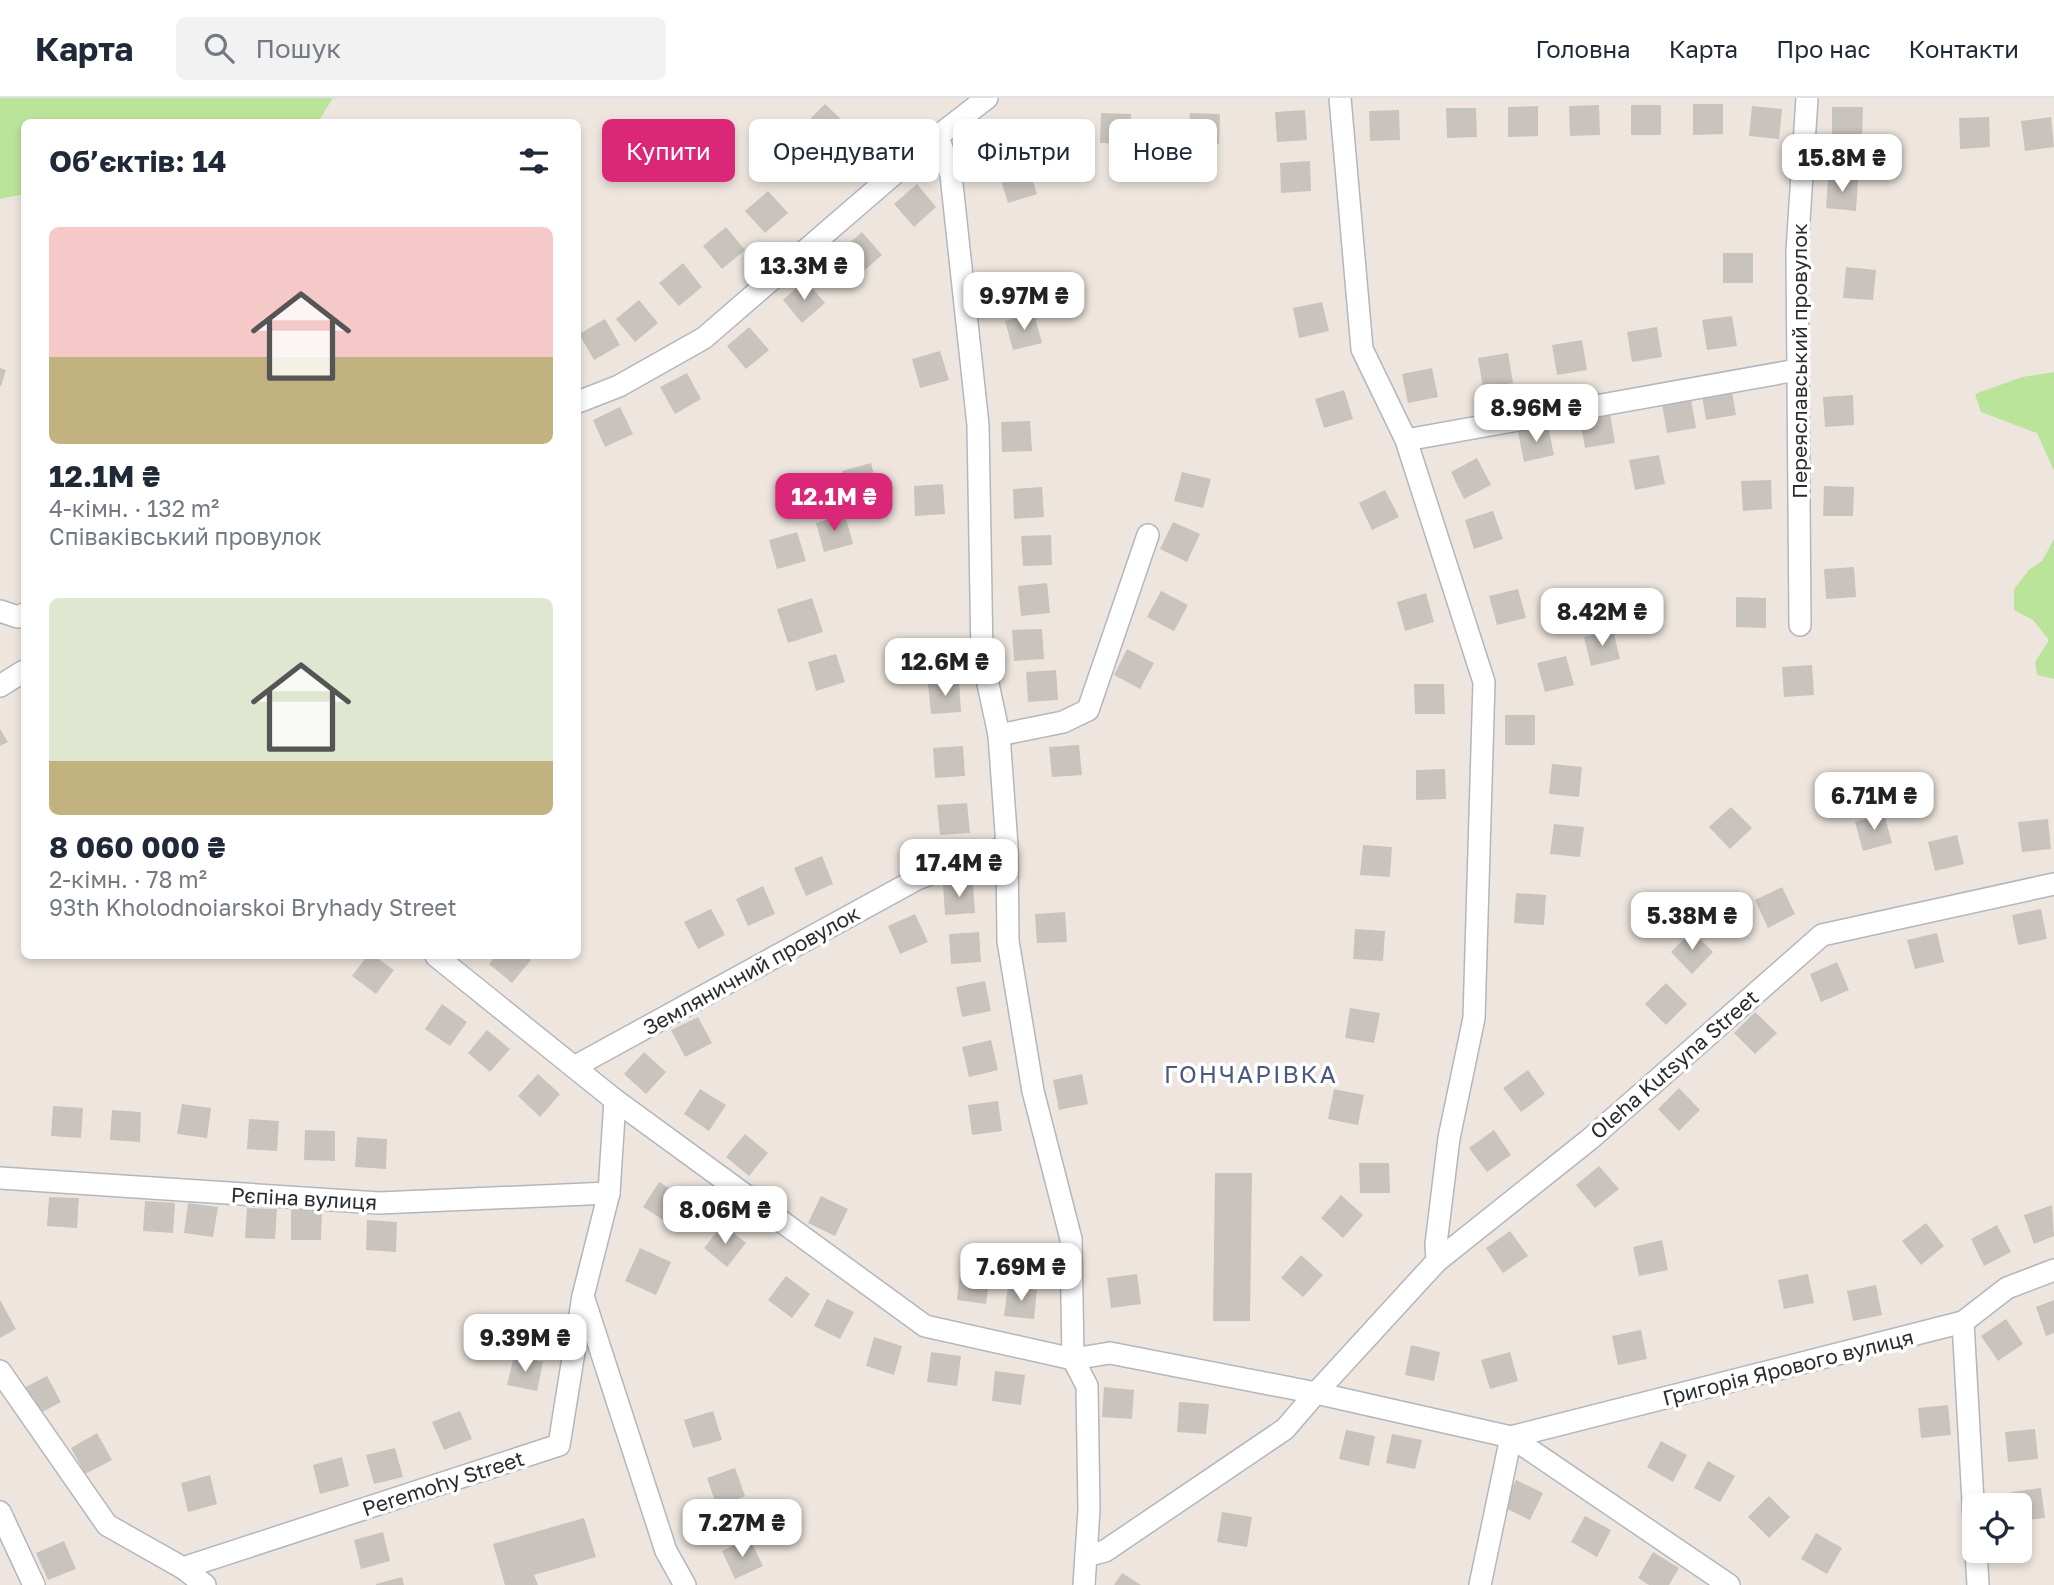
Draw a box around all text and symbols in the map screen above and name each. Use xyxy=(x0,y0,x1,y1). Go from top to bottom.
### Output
search box xyxy=(176,17,666,80)
text: Карта xyxy=(35,29,134,68)
icon: search xyxy=(200,29,238,67)
text: Пошук xyxy=(256,33,341,64)
text: Головна xyxy=(1535,34,1631,63)
text: Карта xyxy=(1669,34,1738,63)
text: Про нас xyxy=(1776,34,1871,63)
text: Контакти xyxy=(1909,34,2019,63)
chip: Купити xyxy=(602,119,735,182)
chip: Орендувати xyxy=(749,119,939,182)
chip: Фільтри xyxy=(953,119,1095,182)
chip: Нове xyxy=(1109,119,1217,182)
pin: 15.8M ₴ xyxy=(1777,134,1907,194)
icon: filters xyxy=(515,142,553,180)
text: Об’єктів: 14 xyxy=(49,143,226,179)
text: 15.8M ₴ xyxy=(1798,143,1886,171)
street label: Переяславський провулок xyxy=(1786,223,1812,499)
pin: 13.3M ₴ xyxy=(739,242,869,302)
text: 13.3M ₴ xyxy=(760,251,848,279)
pin: 9.97M ₴ xyxy=(959,272,1089,332)
icon: home xyxy=(238,273,364,399)
text: 9.97M ₴ xyxy=(979,281,1069,309)
pin: 8.96M ₴ xyxy=(1471,384,1601,444)
text: 8.96M ₴ xyxy=(1490,393,1582,421)
text: 12.1M ₴ xyxy=(49,458,160,494)
pin: 12.1M ₴ xyxy=(769,474,899,533)
text: 12.1M ₴ xyxy=(791,482,877,510)
text: 4-кімн. · 132 m² xyxy=(49,494,219,522)
text: Співаківський провулок xyxy=(49,522,322,550)
pin: 8.42M ₴ xyxy=(1537,588,1667,648)
text: 8.42M ₴ xyxy=(1557,597,1647,625)
pin: 12.6M ₴ xyxy=(880,638,1010,698)
icon: home xyxy=(238,644,364,770)
text: 12.6M ₴ xyxy=(901,647,989,675)
pin: 6.71M ₴ xyxy=(1809,772,1939,832)
text: 6.71M ₴ xyxy=(1831,781,1917,809)
text: 8 060 000 ₴ xyxy=(49,829,226,865)
pin: 17.4M ₴ xyxy=(894,840,1024,899)
text: 17.4M ₴ xyxy=(916,848,1002,876)
text: 2-кімн. · 78 m² xyxy=(49,865,207,893)
pin: 5.38M ₴ xyxy=(1627,892,1757,952)
text: 93th Kholodnoiarskoi Bryhady Street xyxy=(49,893,457,921)
street label: Земляничний провулок xyxy=(638,900,864,1040)
text: 5.38M ₴ xyxy=(1647,901,1737,929)
street label: Oleha Kutsyna Street xyxy=(1585,984,1763,1144)
district label: ГОНЧАРІВКА xyxy=(1164,1059,1338,1088)
street label: Рєпіна вулиця xyxy=(230,1181,378,1215)
pin: 8.06M ₴ xyxy=(660,1186,790,1246)
text: 8.06M ₴ xyxy=(679,1195,771,1223)
pin: 7.69M ₴ xyxy=(956,1244,1086,1303)
text: 7.69M ₴ xyxy=(976,1252,1066,1280)
pin: 9.39M ₴ xyxy=(460,1314,590,1374)
text: 9.39M ₴ xyxy=(480,1323,570,1351)
street label: Григорія Ярового вулиця xyxy=(1660,1323,1916,1411)
street label: Peremohy Street xyxy=(359,1445,527,1521)
map controls xyxy=(1962,1493,2032,1563)
button: locate xyxy=(1962,1493,2032,1563)
pin: 7.27M ₴ xyxy=(677,1500,807,1559)
text: 7.27M ₴ xyxy=(699,1508,785,1536)

